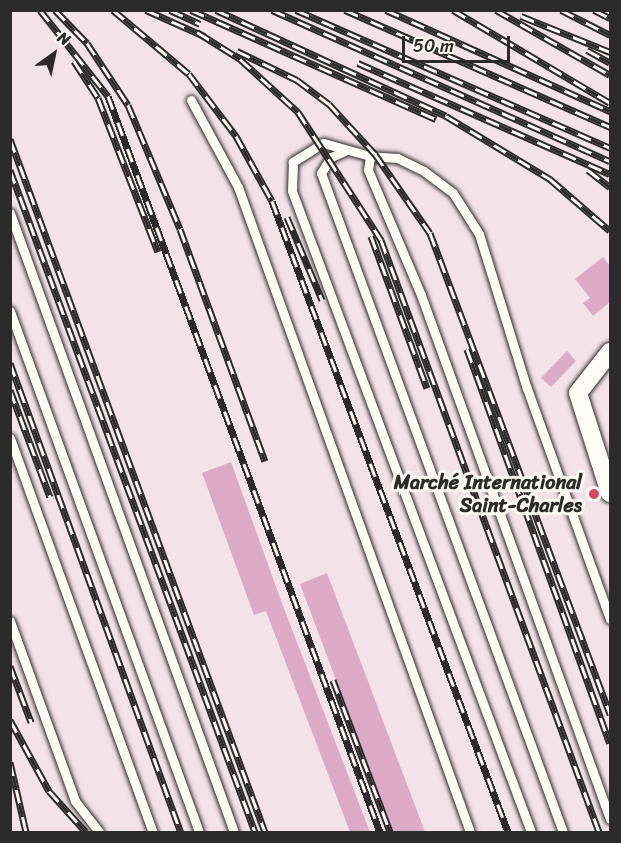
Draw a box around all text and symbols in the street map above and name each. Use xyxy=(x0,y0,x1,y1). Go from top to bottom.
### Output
text: N xyxy=(52,23,77,54)
north arrow xyxy=(24,24,84,84)
scale bar xyxy=(405,24,513,62)
text: 50 m xyxy=(413,30,454,62)
place label: Marché International Saint-Charles xyxy=(394,470,582,517)
marker: Marché International Saint-Charles xyxy=(587,487,601,501)

